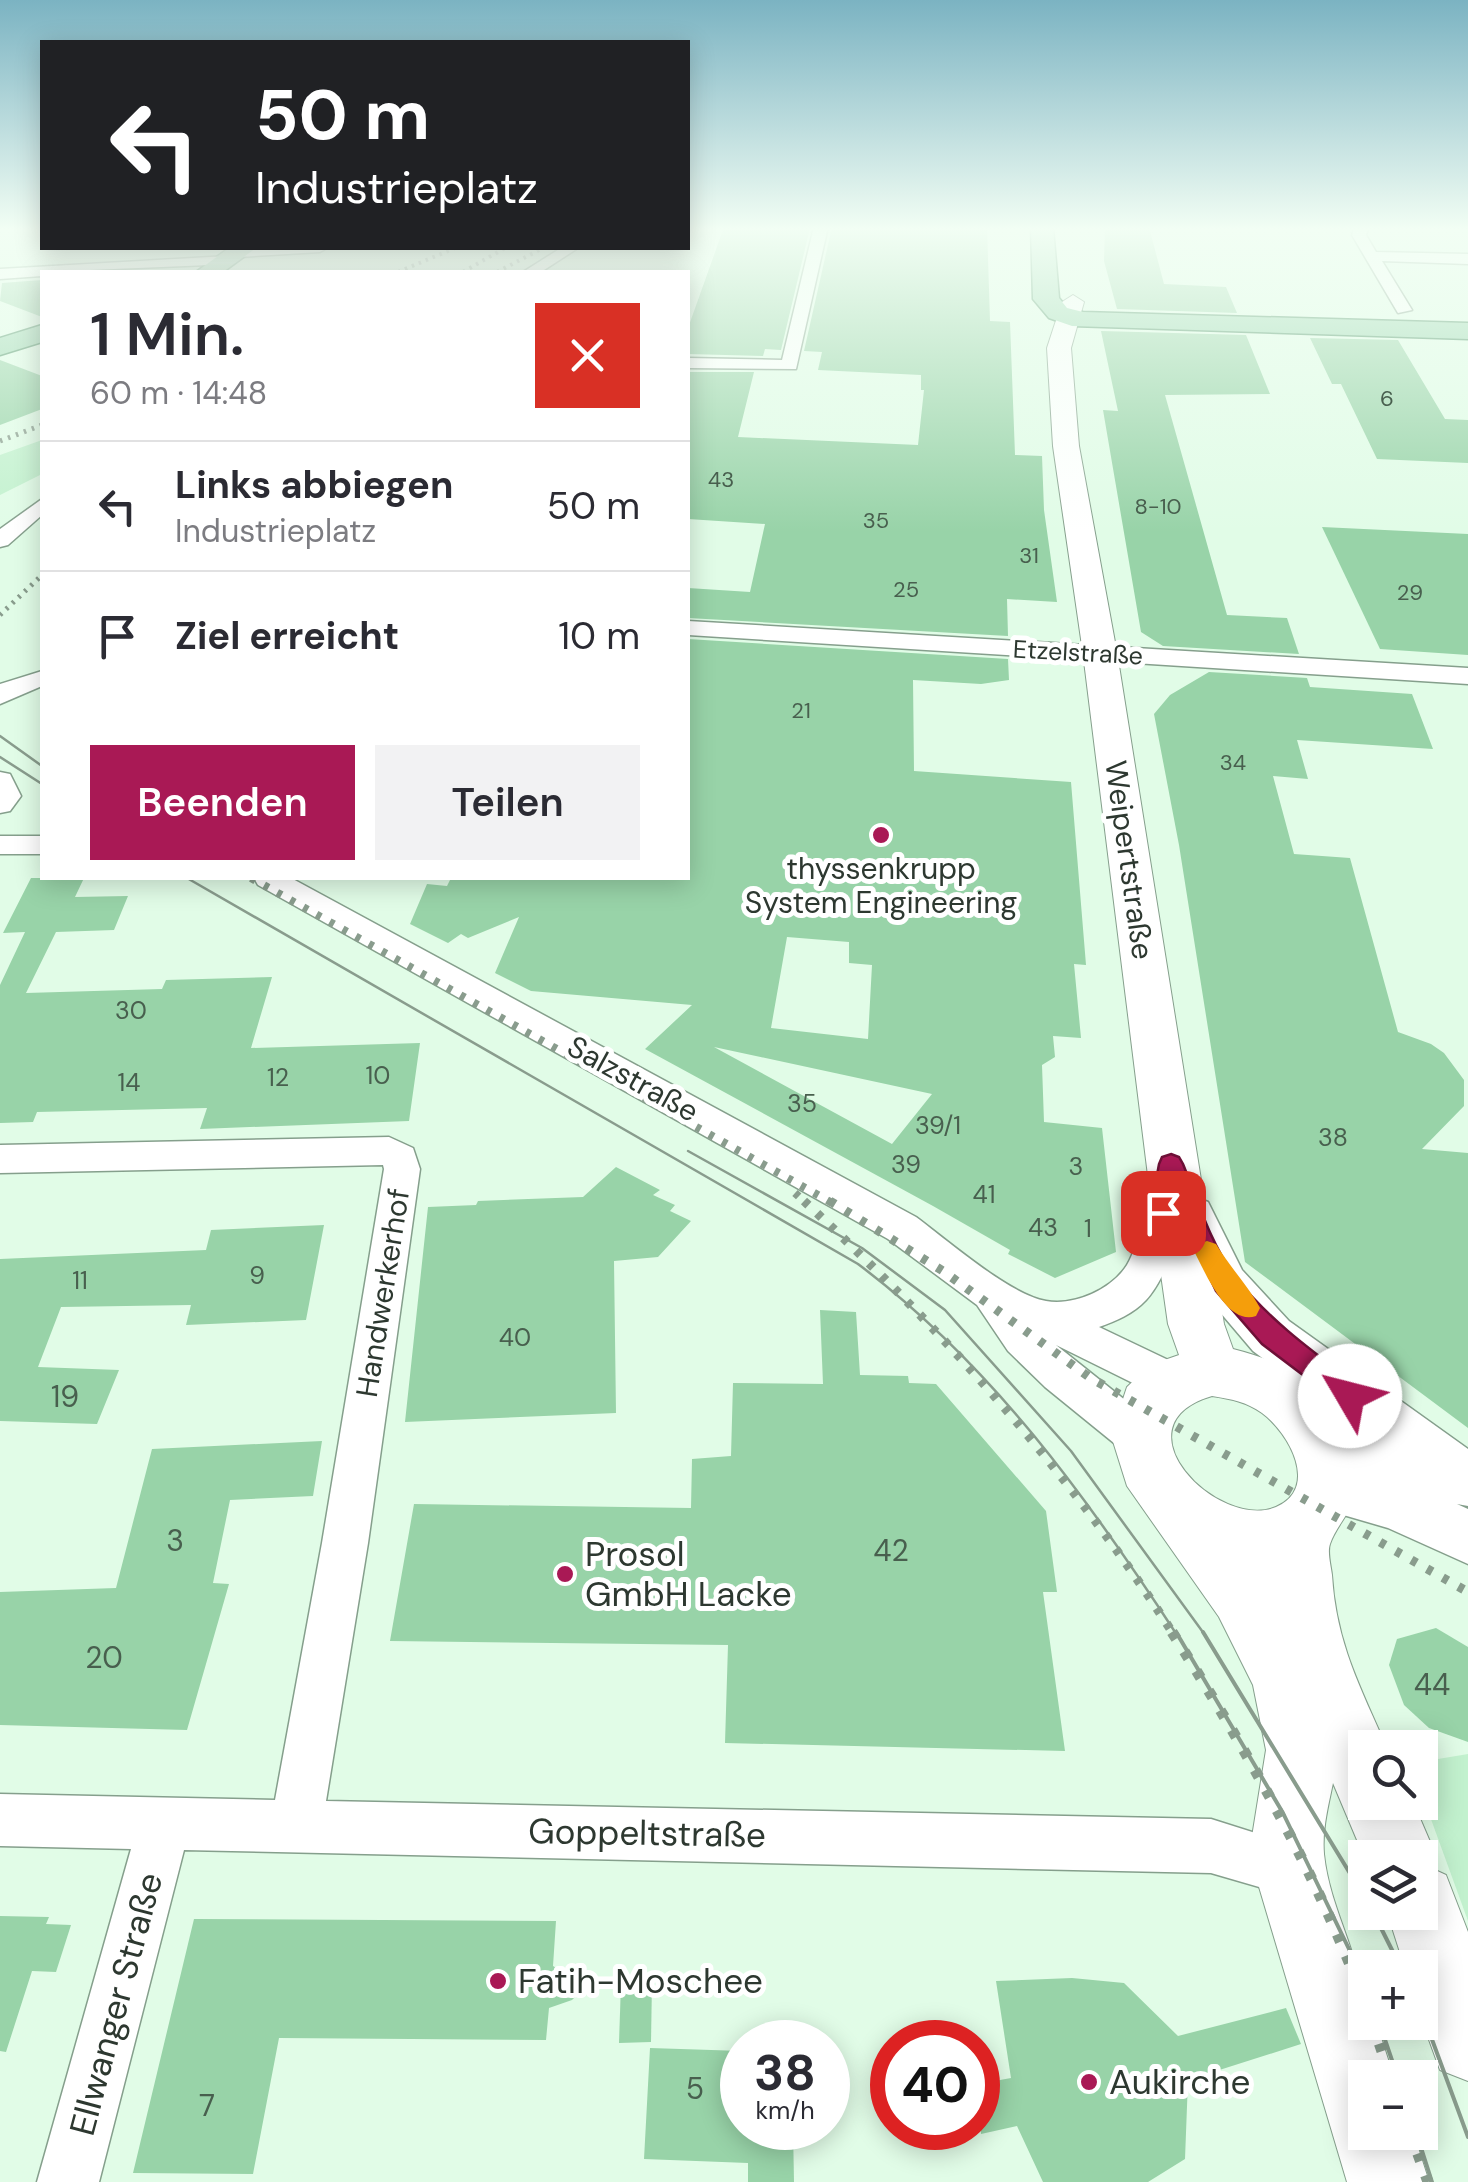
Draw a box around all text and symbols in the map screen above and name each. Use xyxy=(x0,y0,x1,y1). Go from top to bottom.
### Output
text: 50 m xyxy=(255,70,430,161)
icon: left xyxy=(90,80,220,210)
text: Industrieplatz xyxy=(255,158,538,217)
text: 1 Min. xyxy=(90,295,244,374)
button: close xyxy=(535,303,640,408)
text: 60 m · 14:48 xyxy=(90,372,267,414)
house number: 6 xyxy=(1380,384,1394,413)
text: Links abbiegen xyxy=(175,460,453,510)
house number: 43 xyxy=(708,465,734,494)
icon: left xyxy=(90,479,145,534)
text: 50 m xyxy=(547,481,640,531)
house number: 8-10 xyxy=(1134,492,1182,521)
house number: 35 xyxy=(863,506,889,535)
text: Industrieplatz xyxy=(175,510,376,552)
house number: 31 xyxy=(1019,541,1039,570)
house number: 25 xyxy=(893,575,919,604)
house number: 29 xyxy=(1397,578,1423,607)
icon: arrive xyxy=(90,609,145,664)
text: Ziel erreicht xyxy=(175,611,399,661)
text: 10 m xyxy=(558,611,640,661)
street label: Etzelstraße xyxy=(1012,633,1144,672)
house number: 21 xyxy=(791,696,811,725)
button: Beenden xyxy=(90,745,355,860)
button: Teilen xyxy=(375,745,640,860)
house number: 34 xyxy=(1220,748,1246,777)
street label: Weipertstraße xyxy=(1096,758,1163,962)
marker: thyssenkrupp System Engineering xyxy=(870,824,892,846)
place label: thyssenkrupp System Engineering xyxy=(745,849,1017,922)
house number: 30 xyxy=(115,994,147,1027)
street label: Salzstraße xyxy=(561,1027,706,1131)
house number: 10 xyxy=(366,1059,390,1092)
house number: 12 xyxy=(267,1061,289,1094)
house number: 14 xyxy=(118,1066,140,1099)
house number: 35 xyxy=(787,1087,817,1120)
house number: 39/1 xyxy=(915,1109,961,1142)
house number: 38 xyxy=(1318,1121,1348,1154)
house number: 39 xyxy=(891,1148,921,1181)
house number: 3 xyxy=(1069,1150,1083,1183)
pin xyxy=(1121,1171,1206,1256)
house number: 41 xyxy=(973,1178,995,1211)
street label: Handwerkerhof xyxy=(347,1186,418,1400)
icon: arrive xyxy=(1136,1186,1191,1241)
house number: 43 xyxy=(1028,1211,1058,1244)
house number: 1 xyxy=(1084,1212,1092,1245)
house number: 9 xyxy=(249,1259,265,1292)
house number: 11 xyxy=(72,1264,88,1297)
house number: 40 xyxy=(499,1321,531,1354)
position arrow xyxy=(1298,1344,1402,1448)
house number: 19 xyxy=(51,1377,79,1416)
house number: 3 xyxy=(166,1521,184,1560)
place label: Prosol GmbH Lacke xyxy=(585,1531,792,1617)
house number: 42 xyxy=(873,1531,909,1570)
marker: Prosol GmbH Lacke xyxy=(554,1563,576,1585)
house number: 20 xyxy=(85,1638,123,1677)
house number: 44 xyxy=(1414,1665,1450,1704)
map controls xyxy=(1348,1730,1438,2150)
button: search xyxy=(1348,1730,1438,1820)
street label: Goppeltstraße xyxy=(528,1808,766,1858)
button: layers xyxy=(1348,1840,1438,1930)
street label: Ellwanger Straße xyxy=(59,1868,173,2140)
button: + xyxy=(1348,1950,1438,2040)
place label: Fatih-Moschee xyxy=(518,1958,763,2004)
marker: Fatih-Moschee xyxy=(487,1970,509,1992)
speed limit sign: 40 xyxy=(870,2020,1000,2150)
text: 38 xyxy=(754,2040,816,2106)
place label: Aukirche xyxy=(1109,2059,1250,2105)
button: − xyxy=(1348,2060,1438,2150)
house number: 5 xyxy=(686,2069,704,2108)
marker: Aukirche xyxy=(1078,2071,1100,2093)
house number: 7 xyxy=(199,2086,215,2125)
text: km/h xyxy=(755,2094,815,2127)

